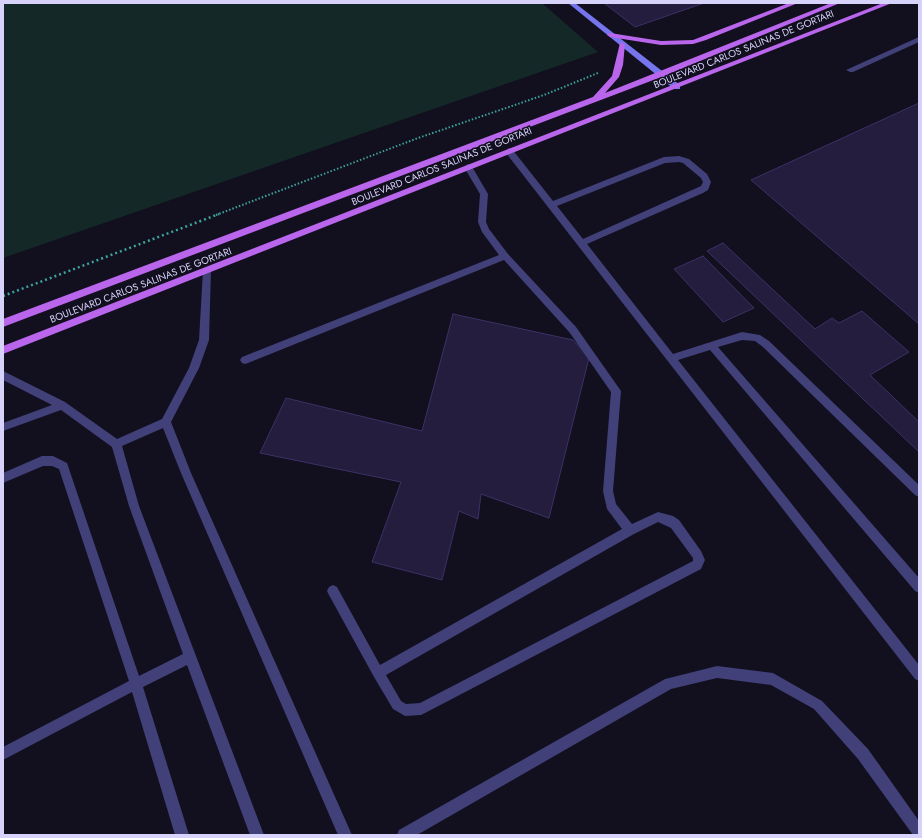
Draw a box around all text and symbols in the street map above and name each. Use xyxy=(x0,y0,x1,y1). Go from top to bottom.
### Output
street label: BOULEVARD CARLOS SALINAS DE GORTARI xyxy=(652,8,836,92)
street label: BOULEVARD CARLOS SALINAS DE GORTARI xyxy=(350,125,534,209)
street label: BOULEVARD CARLOS SALINAS DE GORTARI xyxy=(49,246,233,326)

